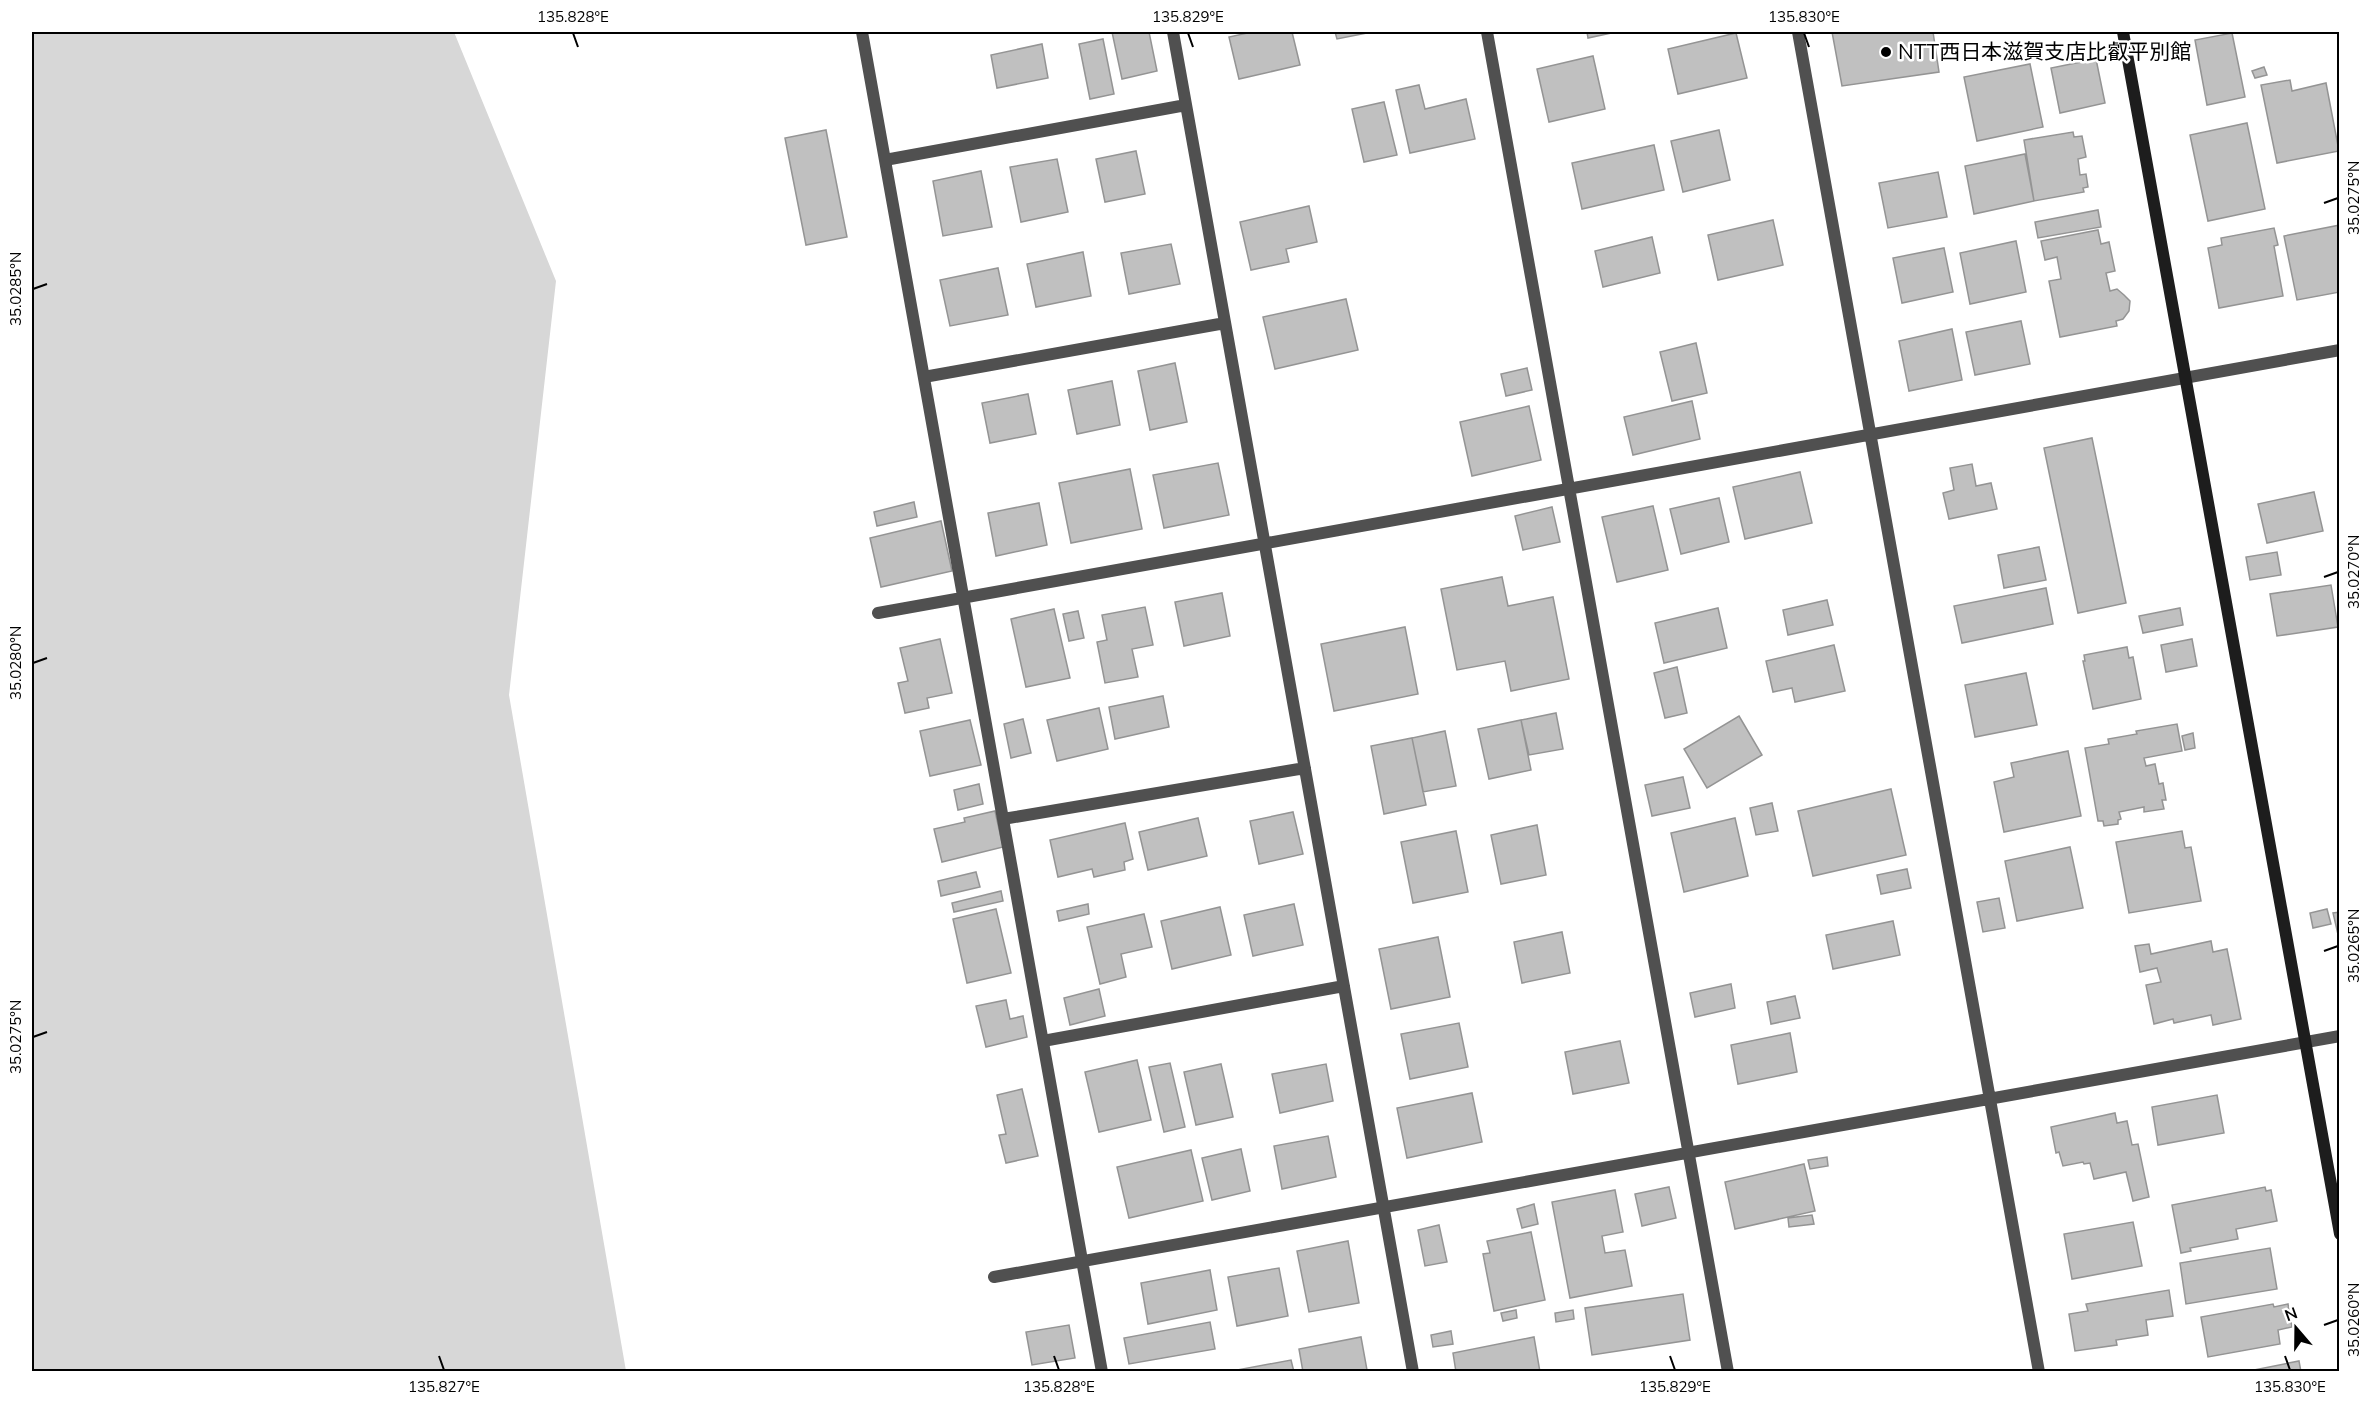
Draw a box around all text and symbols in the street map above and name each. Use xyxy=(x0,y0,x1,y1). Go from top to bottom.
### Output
text: 135.828°E xyxy=(537,7,609,26)
text: 135.829°E xyxy=(1152,7,1224,26)
text: 135.830°E xyxy=(1768,7,1840,26)
place label: NTT西日本滋賀支店比叡平別館 xyxy=(1898,38,2191,64)
marker: NTT西日本滋賀支店比叡平別館 xyxy=(1879,45,1893,59)
text: 35.0275°N xyxy=(2344,161,2363,235)
text: 35.0285°N xyxy=(6,252,25,326)
text: 35.0270°N xyxy=(2344,535,2363,609)
text: 35.0280°N xyxy=(6,626,25,700)
text: 35.0265°N xyxy=(2344,909,2363,983)
text: 35.0275°N xyxy=(6,1000,25,1074)
text: 35.0260°N xyxy=(2344,1283,2363,1357)
north arrow xyxy=(2266,1298,2326,1358)
text: N xyxy=(2282,1302,2300,1325)
text: 135.827°E xyxy=(408,1377,480,1396)
text: 135.828°E xyxy=(1023,1377,1095,1396)
text: 135.829°E xyxy=(1639,1377,1711,1396)
text: 135.830°E xyxy=(2254,1377,2326,1396)

